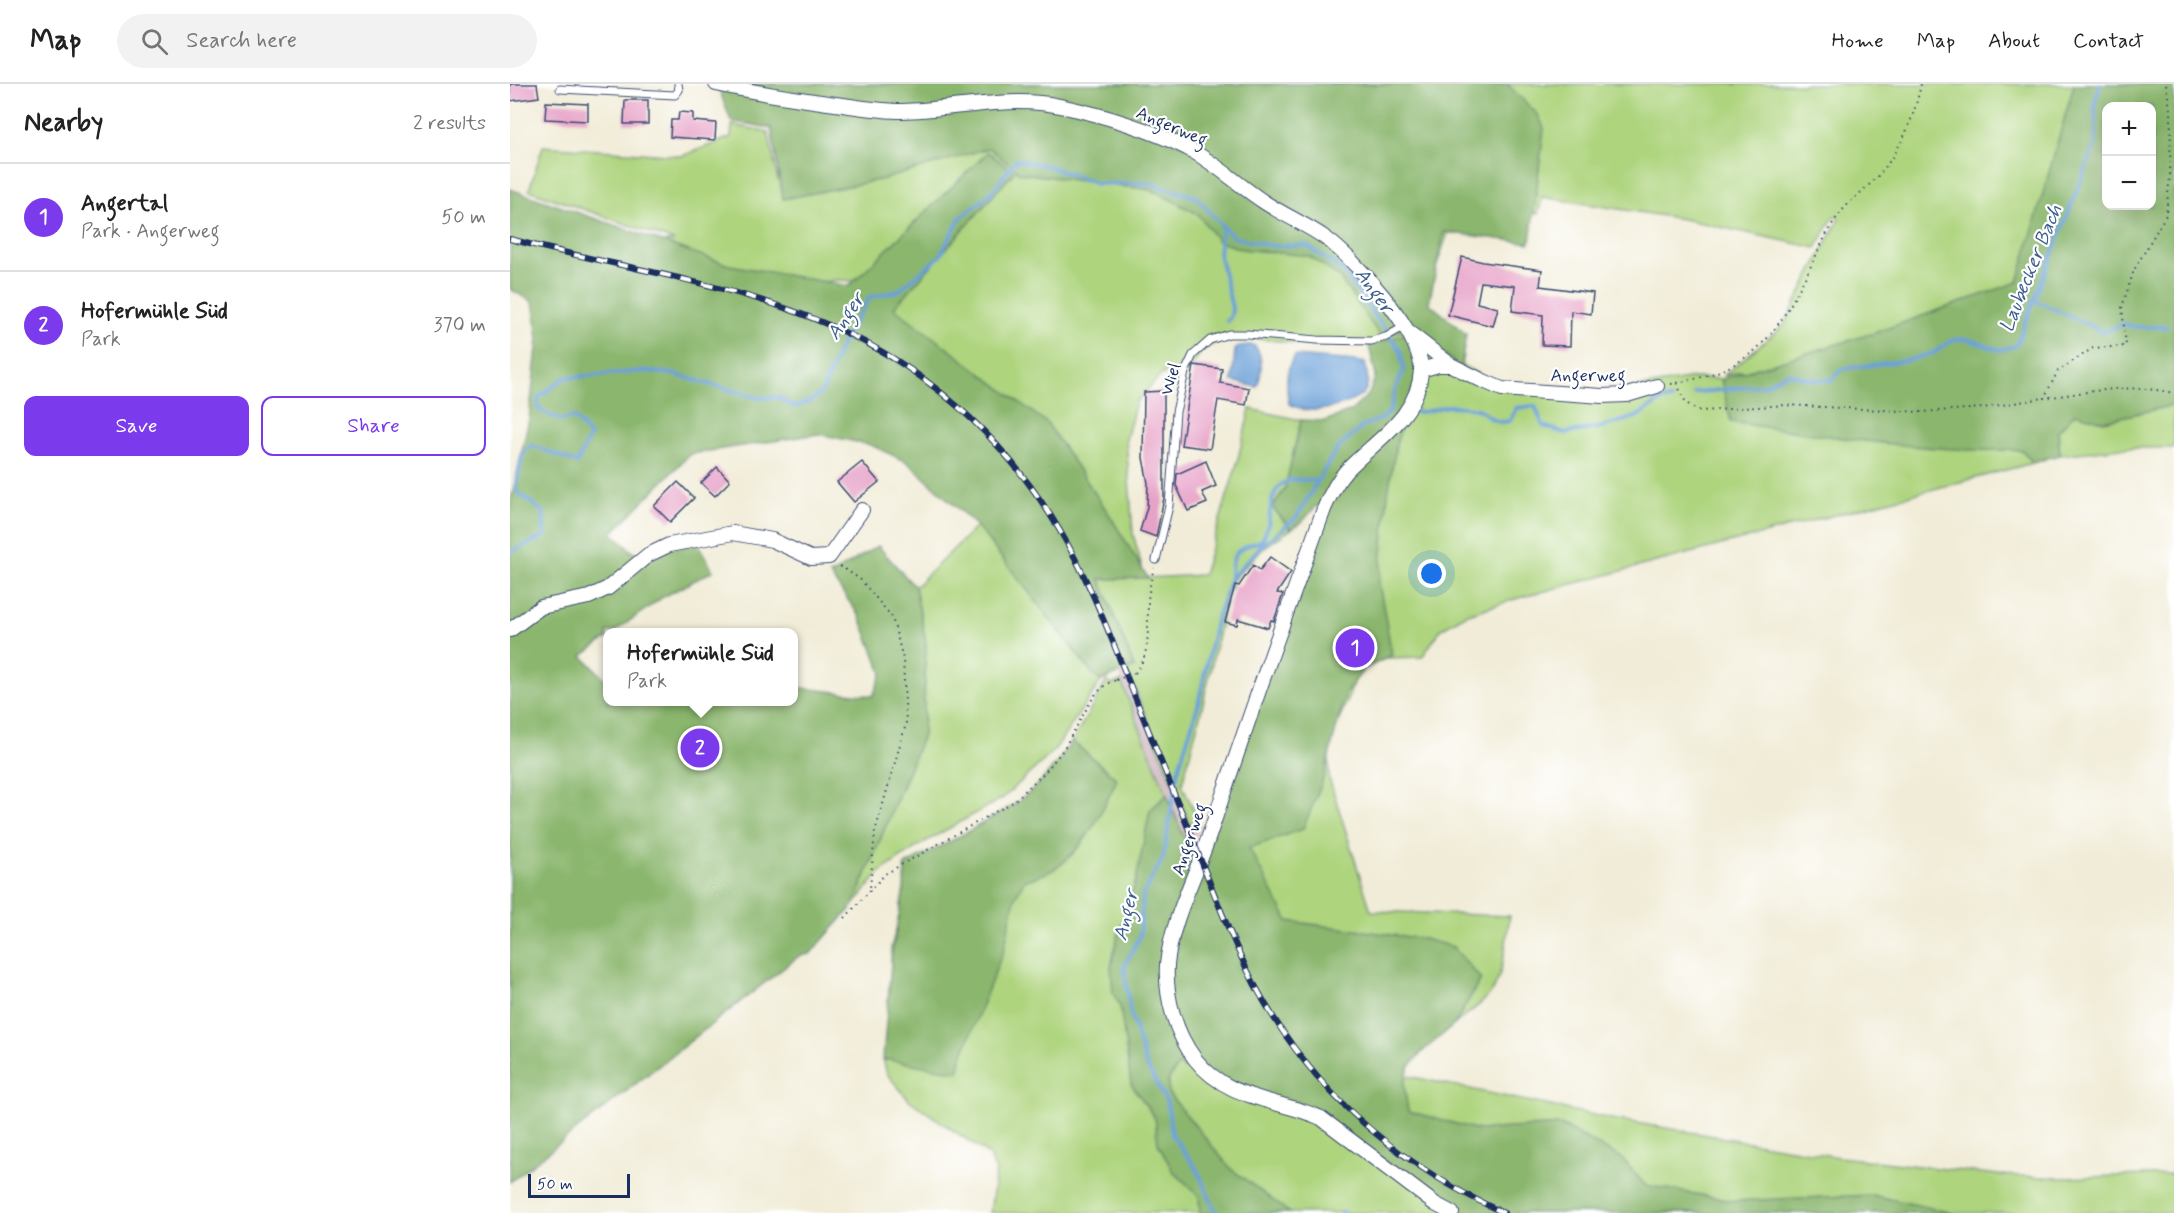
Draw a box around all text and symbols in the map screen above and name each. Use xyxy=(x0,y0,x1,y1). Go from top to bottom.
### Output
search box xyxy=(117,14,537,68)
text: Map xyxy=(30,23,81,60)
icon: search xyxy=(138,25,171,58)
text: Search here xyxy=(186,27,297,55)
text: Home xyxy=(1832,27,1884,55)
text: Map xyxy=(1917,27,1955,55)
text: About xyxy=(1988,27,2040,55)
text: Contact xyxy=(2073,27,2144,55)
street label: Angerweg xyxy=(1132,101,1211,154)
map controls xyxy=(2102,102,2156,210)
button: + xyxy=(2102,102,2156,156)
text: Nearby xyxy=(24,106,103,140)
text: 2 results xyxy=(413,110,486,137)
button: − xyxy=(2102,156,2156,210)
text: Angertal xyxy=(81,190,168,218)
water label: Laubecker Bach xyxy=(1994,201,2069,336)
text: 1 xyxy=(39,204,48,231)
text: 50 m xyxy=(441,204,486,231)
text: Park · Angerweg xyxy=(81,218,220,245)
water label: Anger xyxy=(1346,262,1401,323)
water label: Anger xyxy=(821,286,875,347)
text: Hofermühle Süd xyxy=(81,298,228,326)
text: 2 xyxy=(39,312,48,339)
text: 370 m xyxy=(434,312,486,339)
text: Park xyxy=(81,326,121,353)
street label: Wiel xyxy=(1155,360,1187,399)
street label: Angerweg xyxy=(1550,364,1626,390)
button: Save xyxy=(24,396,249,456)
button: Share xyxy=(261,396,486,456)
your location xyxy=(1417,559,1446,588)
pin: 1 xyxy=(1336,626,1374,670)
popup xyxy=(603,628,798,706)
text: Hofermühle Süd xyxy=(627,640,774,668)
text: Park xyxy=(627,668,667,695)
pin: 2 xyxy=(680,726,720,770)
street label: Angerweg xyxy=(1166,800,1215,879)
water label: Anger xyxy=(1107,885,1148,944)
scale bar xyxy=(528,1171,630,1198)
text: 50 m xyxy=(537,1174,573,1195)

